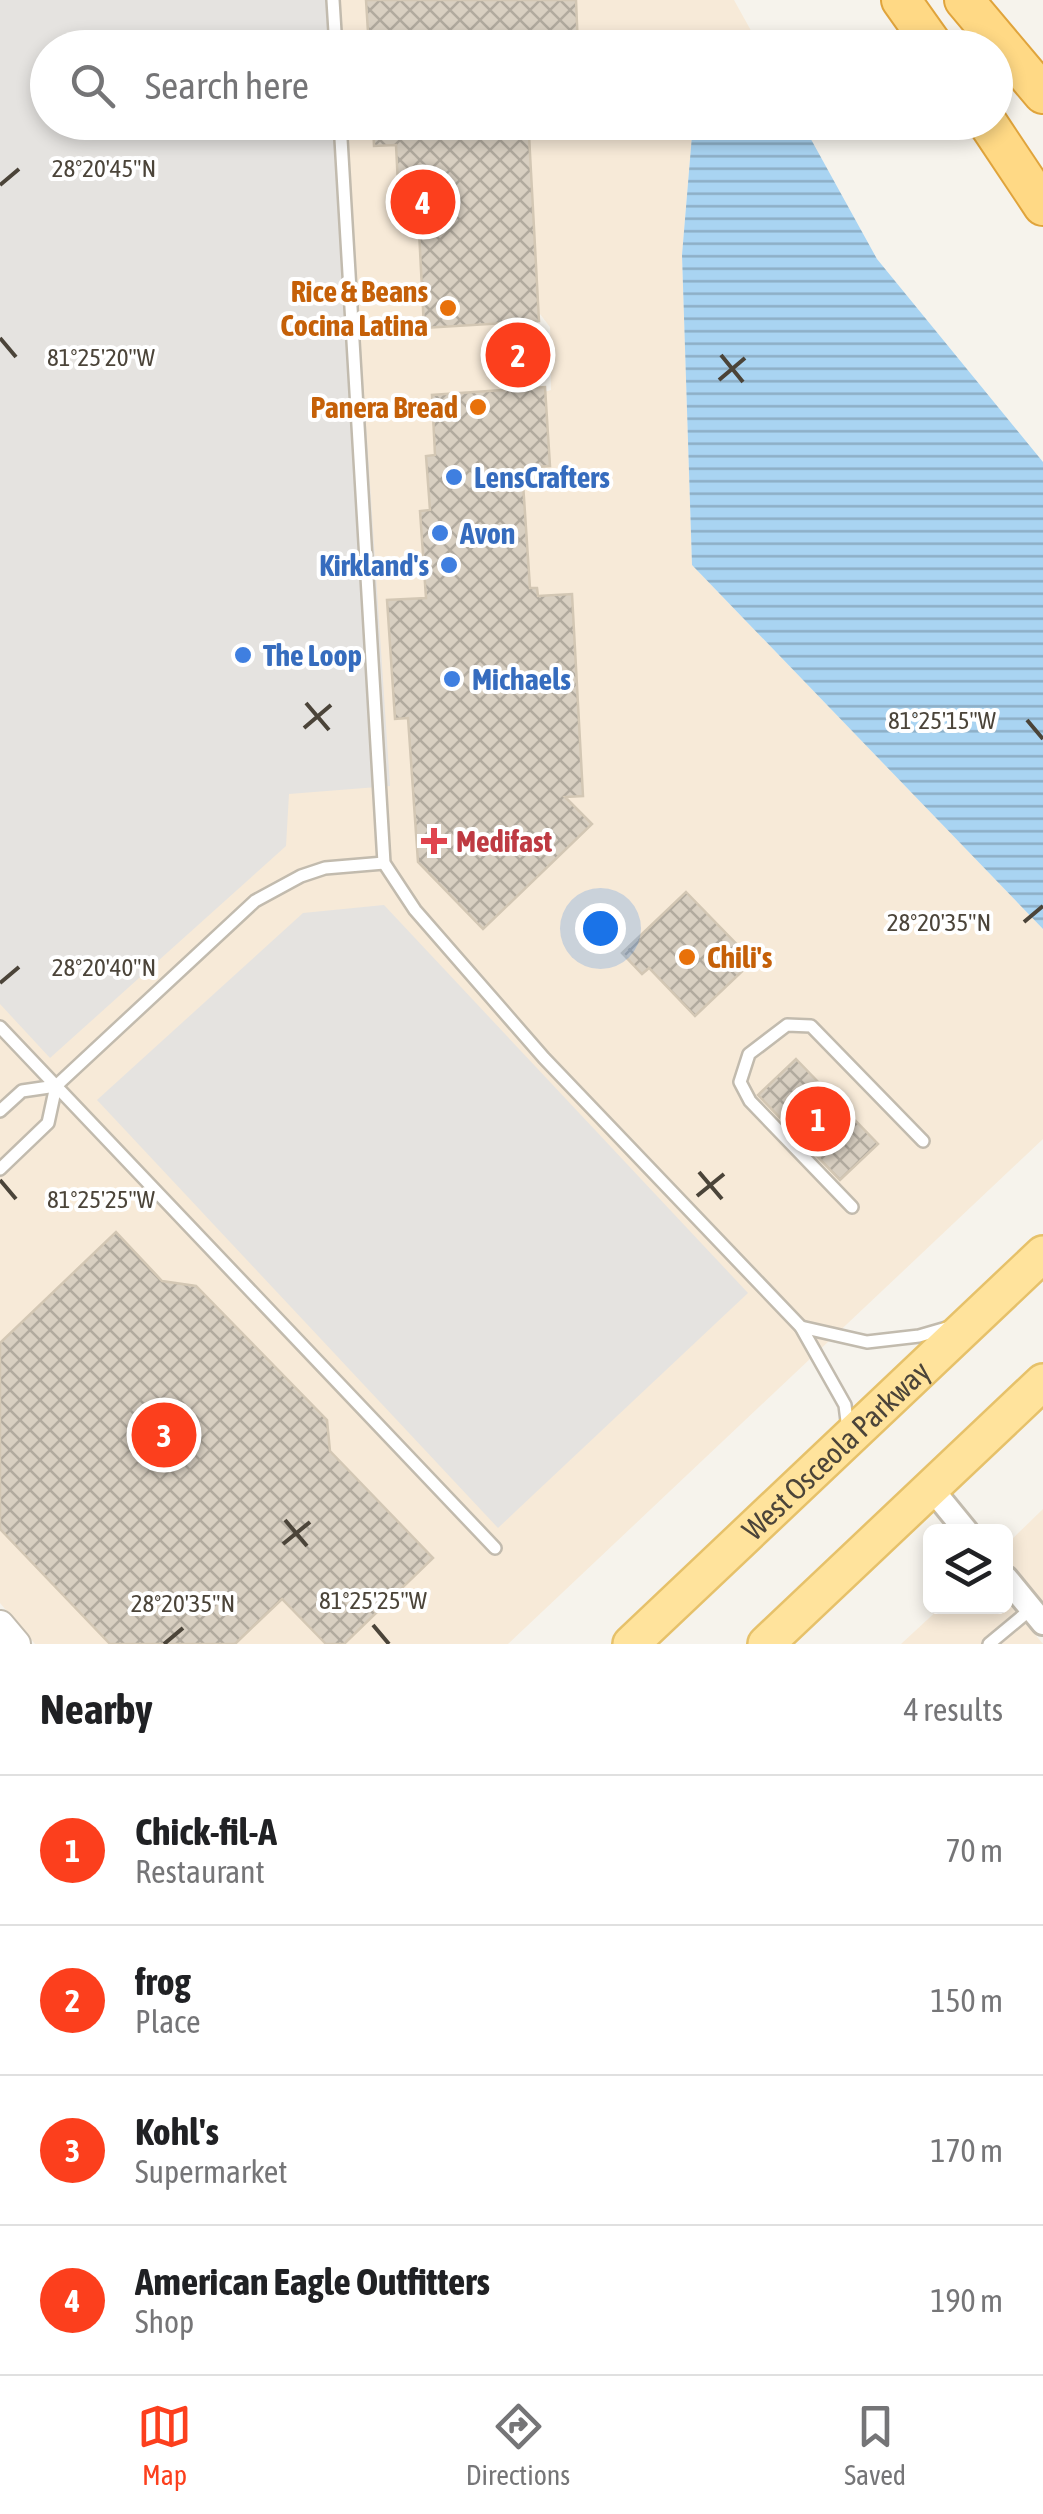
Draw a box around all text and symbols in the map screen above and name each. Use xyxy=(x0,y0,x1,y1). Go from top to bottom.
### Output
search box xyxy=(30,30,1013,140)
icon: search xyxy=(65,58,120,113)
text: Search here xyxy=(145,64,309,107)
text: 28°20'45"N xyxy=(52,154,156,182)
pin: 4 xyxy=(390,164,456,240)
place label: Rice & Beans Cocina Latina xyxy=(280,274,428,342)
marker: Rice & Beans Cocina Latina xyxy=(437,297,459,319)
pin: 2 xyxy=(486,318,550,392)
text: 81°25'20"W xyxy=(47,343,156,371)
place label: Panera Bread xyxy=(311,390,458,424)
marker: Panera Bread xyxy=(467,396,489,418)
place label: LensCrafters xyxy=(474,460,610,494)
marker: LensCrafters xyxy=(443,466,465,488)
place label: Avon xyxy=(459,516,515,550)
marker: Avon xyxy=(429,522,451,544)
place label: Kirkland's xyxy=(319,548,429,582)
marker: Kirkland's xyxy=(438,554,460,576)
place label: The Loop xyxy=(263,638,362,672)
marker: The Loop xyxy=(232,644,254,666)
place label: Michaels xyxy=(472,662,571,696)
marker: Michaels xyxy=(441,668,463,690)
text: 81°25'15"W xyxy=(888,706,997,734)
place label: Medifast xyxy=(456,824,553,858)
marker: Medifast xyxy=(421,828,447,854)
your location xyxy=(575,903,626,954)
text: 28°20'35"N xyxy=(887,908,991,936)
place label: Chili's xyxy=(707,940,773,974)
marker: Chili's xyxy=(676,946,698,968)
text: 28°20'40"N xyxy=(52,953,156,981)
pin: 1 xyxy=(786,1082,850,1156)
text: 81°25'25"W xyxy=(47,1185,156,1213)
street label: West Osceola Parkway xyxy=(735,1354,936,1547)
pin: 3 xyxy=(132,1398,196,1472)
map controls xyxy=(923,1524,1013,1614)
button: layers xyxy=(923,1524,1013,1614)
text: 81°25'25"W xyxy=(319,1586,428,1614)
text: 28°20'35"N xyxy=(131,1589,235,1617)
text: Nearby xyxy=(40,1685,153,1733)
text: 4 results xyxy=(904,1691,1003,1728)
text: Chick-fil-A xyxy=(135,1810,277,1853)
text: 1 xyxy=(65,1832,80,1869)
text: 70 m xyxy=(945,1832,1003,1869)
text: Restaurant xyxy=(135,1853,265,1890)
text: frog xyxy=(135,1960,191,2003)
text: 2 xyxy=(65,1982,80,2019)
text: 150 m xyxy=(930,1982,1003,2019)
text: Place xyxy=(135,2003,200,2040)
text: Kohl's xyxy=(135,2110,219,2153)
text: 3 xyxy=(65,2132,80,2169)
text: 170 m xyxy=(930,2132,1003,2169)
text: Supermarket xyxy=(135,2153,288,2190)
text: American Eagle Outfitters xyxy=(135,2260,490,2303)
text: 4 xyxy=(65,2282,80,2319)
text: 190 m xyxy=(930,2282,1003,2319)
text: Shop xyxy=(135,2303,194,2340)
tab: Map xyxy=(137,2399,192,2491)
tab: Directions xyxy=(466,2399,570,2491)
tab: Saved xyxy=(844,2399,906,2491)

